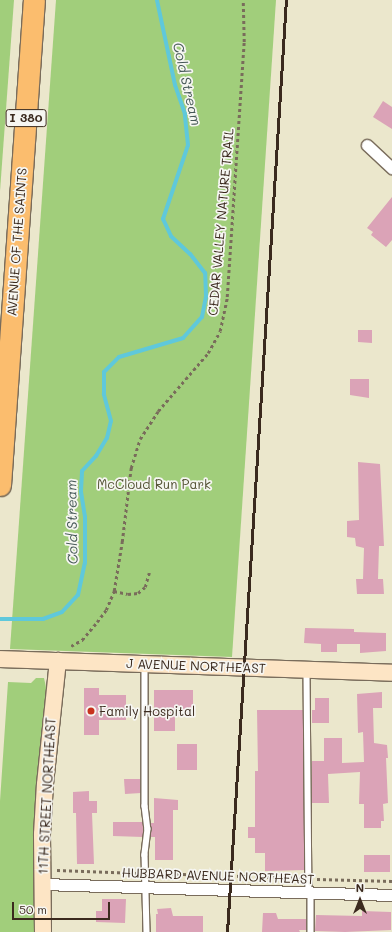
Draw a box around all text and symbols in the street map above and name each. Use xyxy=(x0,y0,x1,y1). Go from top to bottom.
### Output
water label: Cold Stream xyxy=(169,41,205,127)
road number: I 380 xyxy=(5,108,47,128)
street label: CEDAR VALLEY NATURE TRAIL xyxy=(205,128,237,316)
street label: AVENUE OF THE SAINTS xyxy=(4,167,30,317)
park label: McCloud Run Park xyxy=(97,476,211,492)
water label: Cold Stream xyxy=(63,479,81,565)
street label: J AVENUE NORTHEAST xyxy=(126,656,266,676)
place label: Family Hospital xyxy=(99,703,195,719)
marker: Family Hospital xyxy=(86,706,96,716)
street label: 11TH STREET NORTHEAST xyxy=(35,717,59,875)
street label: HUBBARD AVENUE NORTHEAST xyxy=(121,865,315,887)
north arrow xyxy=(340,880,380,920)
text: N xyxy=(356,880,364,895)
scale bar xyxy=(14,894,112,920)
text: 50 m xyxy=(19,901,47,917)

